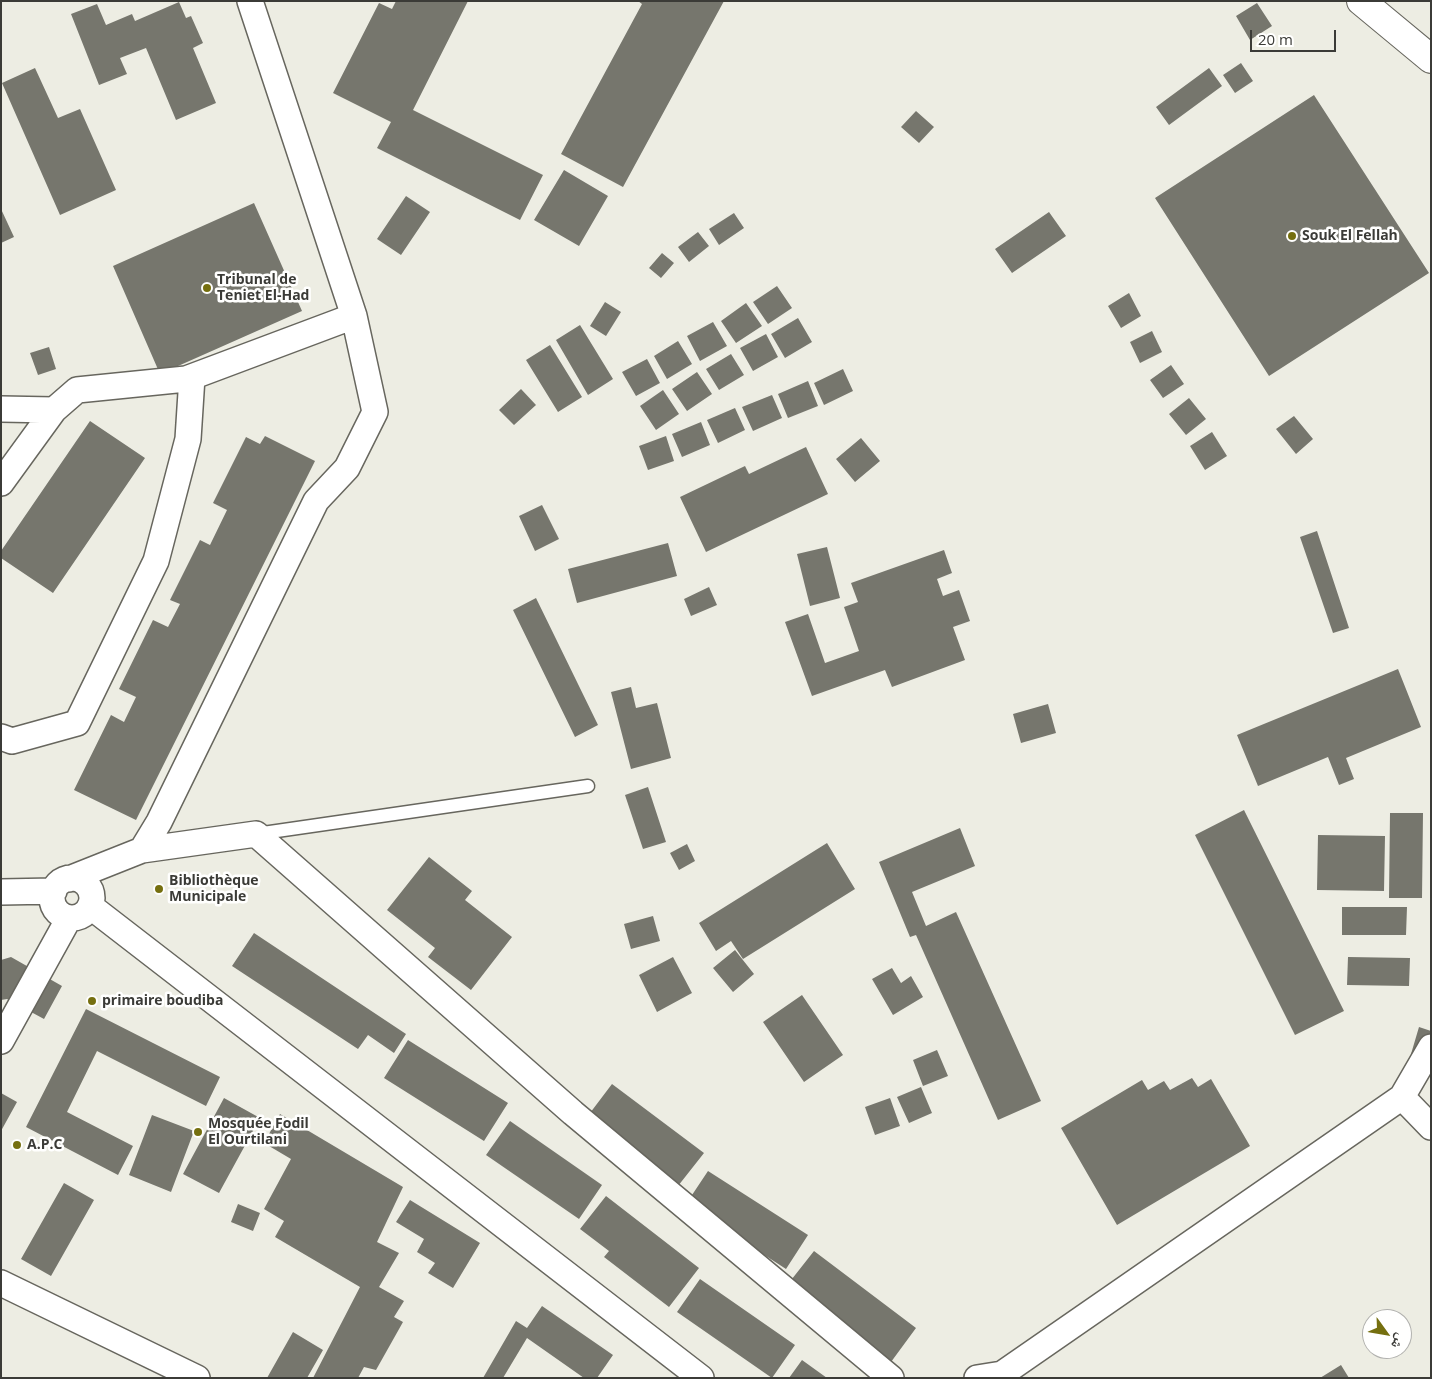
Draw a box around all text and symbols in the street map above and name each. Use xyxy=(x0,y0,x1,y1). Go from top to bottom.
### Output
scale bar xyxy=(1252,20,1338,52)
text: 20 m xyxy=(1258,29,1293,49)
place label: Souk El Fellah xyxy=(1302,228,1398,244)
marker: Souk El Fellah xyxy=(1286,230,1298,242)
place label: Tribunal de Teniet El-Had xyxy=(217,272,309,304)
marker: Tribunal de Teniet El-Had xyxy=(201,282,213,294)
place label: Bibliothèque Municipale xyxy=(169,873,259,906)
marker: Bibliothèque Municipale xyxy=(153,883,165,895)
place label: primaire boudiba xyxy=(102,993,223,1009)
marker: primaire boudiba xyxy=(86,995,98,1007)
place label: Mosquée Fodil El Ourtilani xyxy=(208,1116,309,1148)
marker: Mosquée Fodil El Ourtilani xyxy=(192,1126,204,1138)
place label: A.P.C xyxy=(27,1137,62,1153)
marker: A.P.C xyxy=(11,1139,23,1151)
north arrow xyxy=(1362,1309,1412,1359)
text: ش xyxy=(1387,1330,1411,1353)

